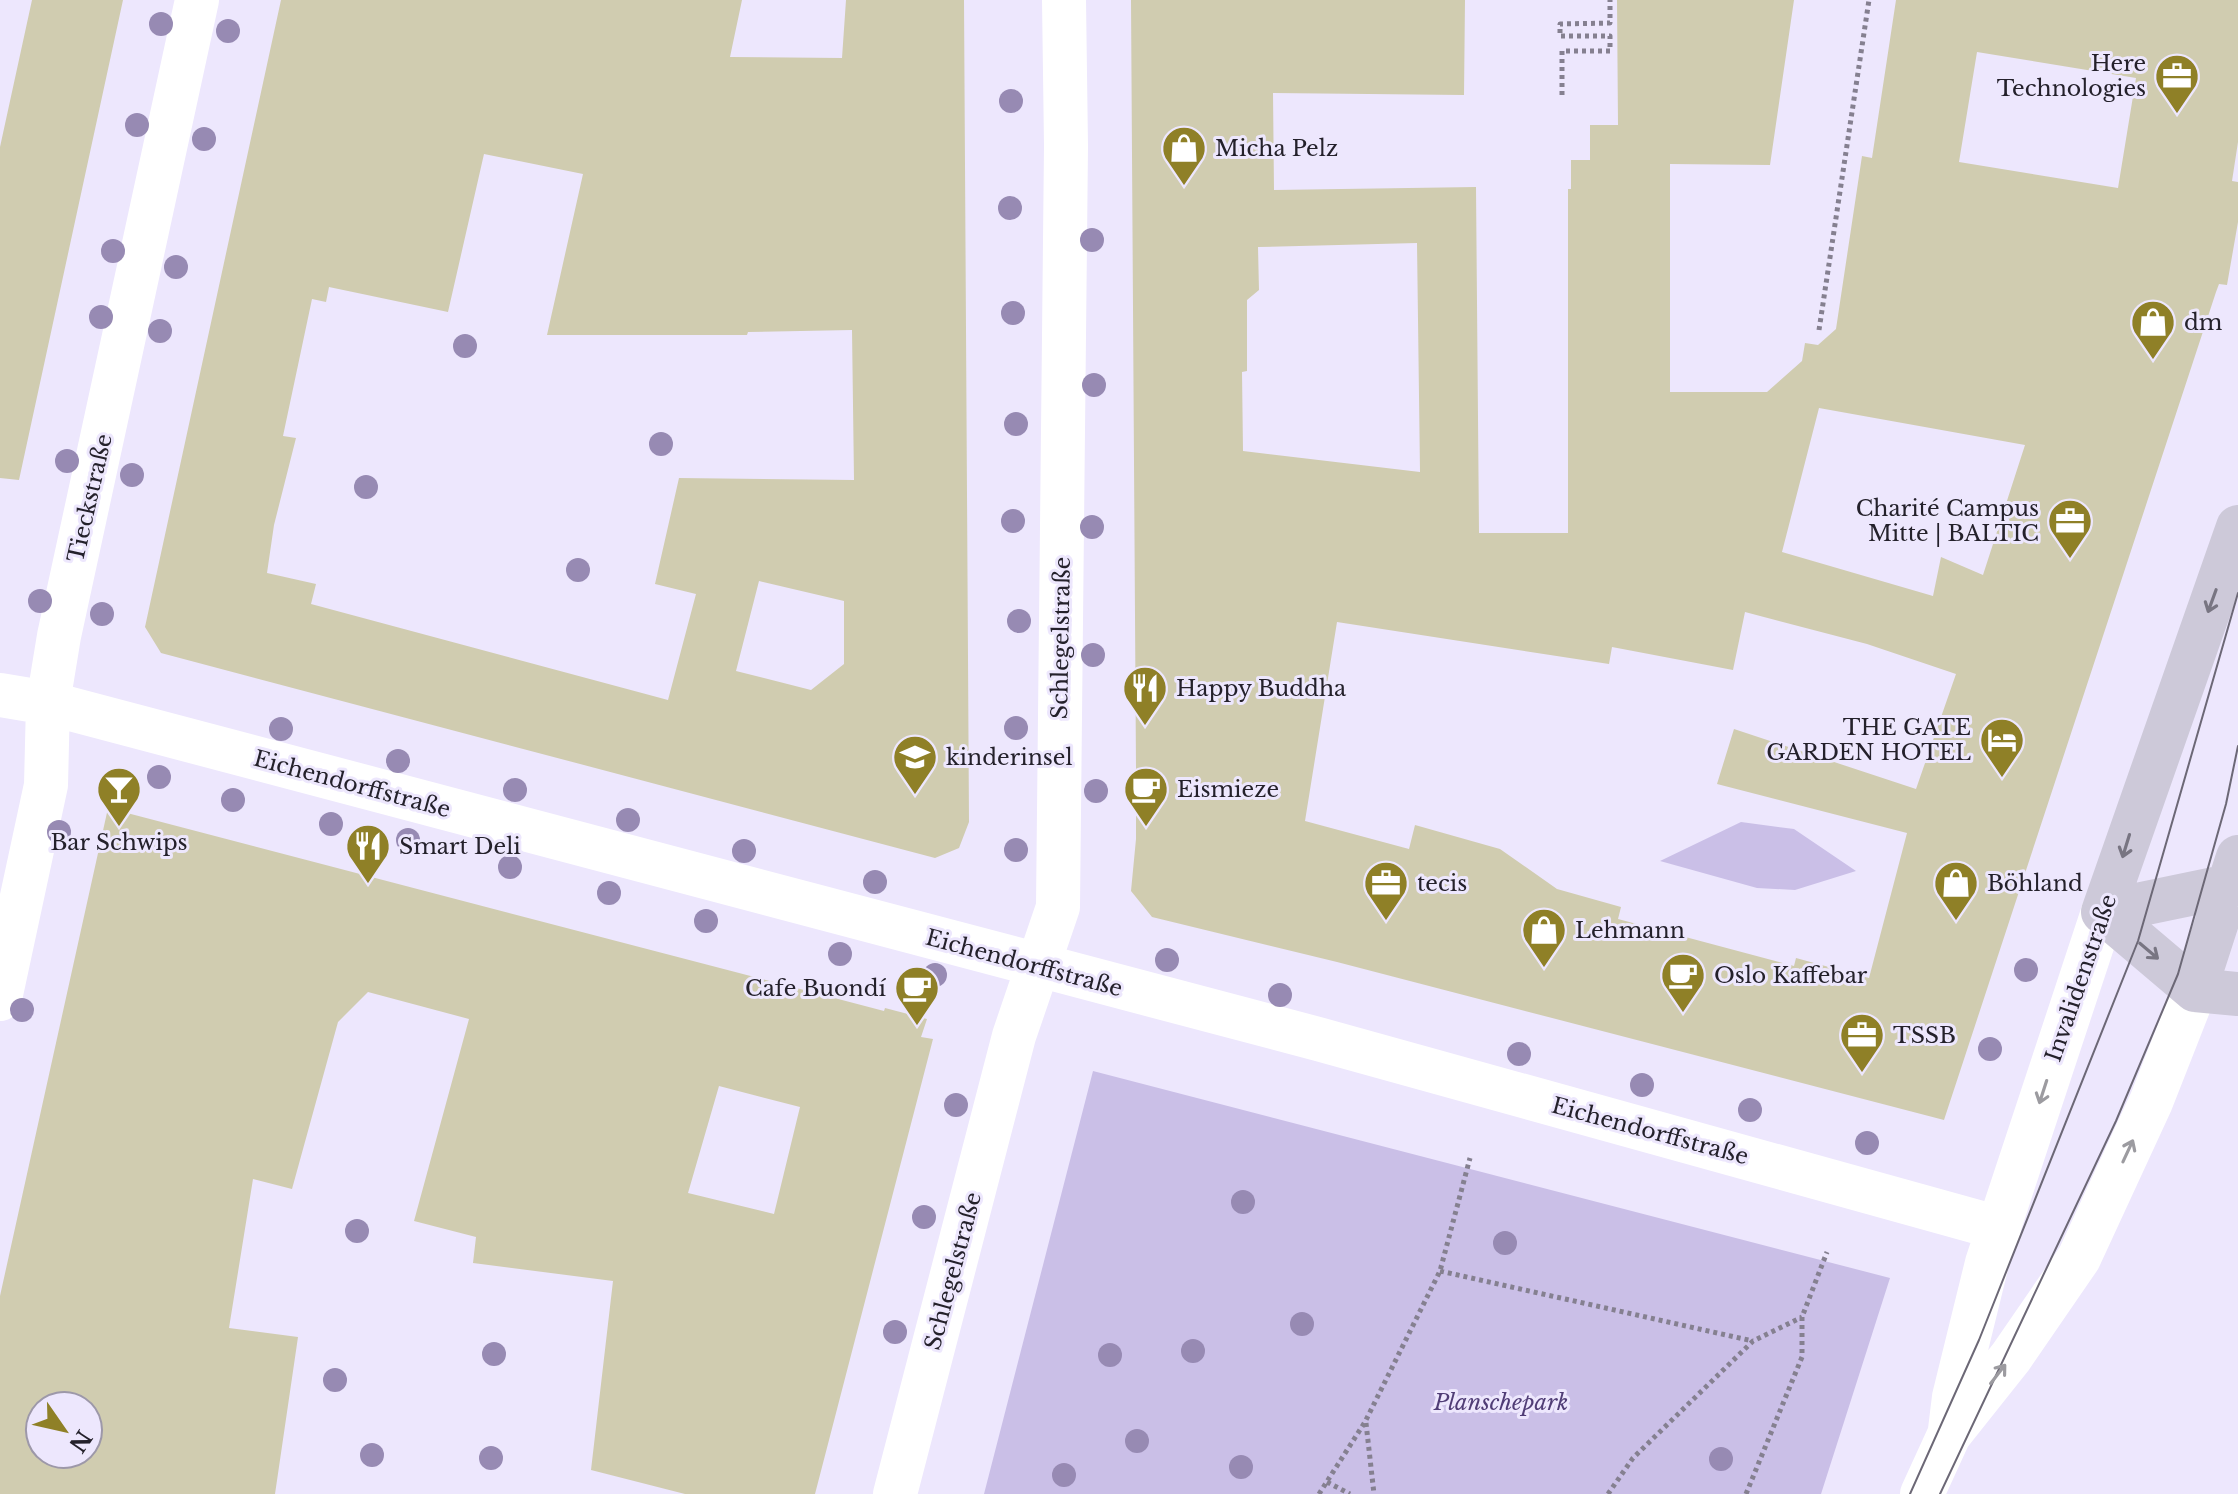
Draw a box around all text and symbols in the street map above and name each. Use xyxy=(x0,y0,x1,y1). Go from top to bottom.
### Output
place label: Here Technologies xyxy=(1997,50,2146,102)
office icon: Here Technologies xyxy=(2153,52,2201,115)
shop icon: Micha Pelz xyxy=(1160,124,1208,187)
place label: Micha Pelz xyxy=(1215,135,1338,162)
shop icon: dm xyxy=(2129,298,2177,361)
place label: dm xyxy=(2184,309,2223,336)
street label: Tieckstraße xyxy=(62,431,118,565)
place label: Charité Campus Mitte | BALTIC xyxy=(1856,495,2039,547)
office icon: Charité Campus Mitte | BALTIC xyxy=(2046,497,2094,560)
street label: Schlegelstraße xyxy=(1046,557,1076,719)
one-way arrow xyxy=(2203,588,2218,613)
restaurant icon: Happy Buddha xyxy=(1121,664,1169,727)
place label: Happy Buddha xyxy=(1176,675,1347,702)
place label: THE GATE GARDEN HOTEL xyxy=(1766,714,1971,766)
hotel icon: THE GATE GARDEN HOTEL xyxy=(1978,716,2026,779)
school or university icon: kinderinsel xyxy=(891,733,939,796)
place label: kinderinsel xyxy=(946,744,1073,771)
street label: Eichendorffstraße xyxy=(251,745,453,823)
bar icon: Bar Schwips xyxy=(95,765,143,828)
cafe icon: Eismieze xyxy=(1122,765,1170,828)
place label: Eismieze xyxy=(1177,776,1279,803)
restaurant icon: Smart Deli xyxy=(344,822,392,885)
place label: Bar Schwips xyxy=(50,829,188,856)
place label: Smart Deli xyxy=(399,833,521,860)
one-way arrow xyxy=(2117,833,2132,858)
office icon: tecis xyxy=(1362,859,1410,922)
shop icon: Böhland xyxy=(1932,859,1980,922)
place label: tecis xyxy=(1417,870,1467,897)
place label: Böhland xyxy=(1987,870,2083,897)
street label: Invalidenstraße xyxy=(2040,891,2122,1065)
shop icon: Lehmann xyxy=(1520,906,1568,969)
place label: Lehmann xyxy=(1575,917,1685,944)
street label: Eichendorffstraße xyxy=(923,924,1125,1002)
one-way arrow xyxy=(2138,942,2159,960)
cafe icon: Oslo Kaffebar xyxy=(1659,951,1707,1014)
place label: Oslo Kaffebar xyxy=(1714,962,1868,989)
cafe icon: Cafe Buondí xyxy=(893,964,941,1027)
place label: Cafe Buondí xyxy=(745,975,886,1002)
office icon: TSSB xyxy=(1838,1011,1886,1074)
place label: TSSB xyxy=(1893,1022,1956,1049)
one-way arrow xyxy=(2034,1079,2049,1104)
street label: Eichendorffstraße xyxy=(1549,1092,1751,1170)
one-way arrow xyxy=(2122,1139,2137,1163)
street label: Schlegelstraße xyxy=(919,1189,987,1353)
one-way arrow xyxy=(1989,1364,2006,1385)
park label: Planschepark xyxy=(1433,1389,1568,1416)
north arrow xyxy=(24,1390,104,1470)
text: N xyxy=(63,1425,97,1457)

